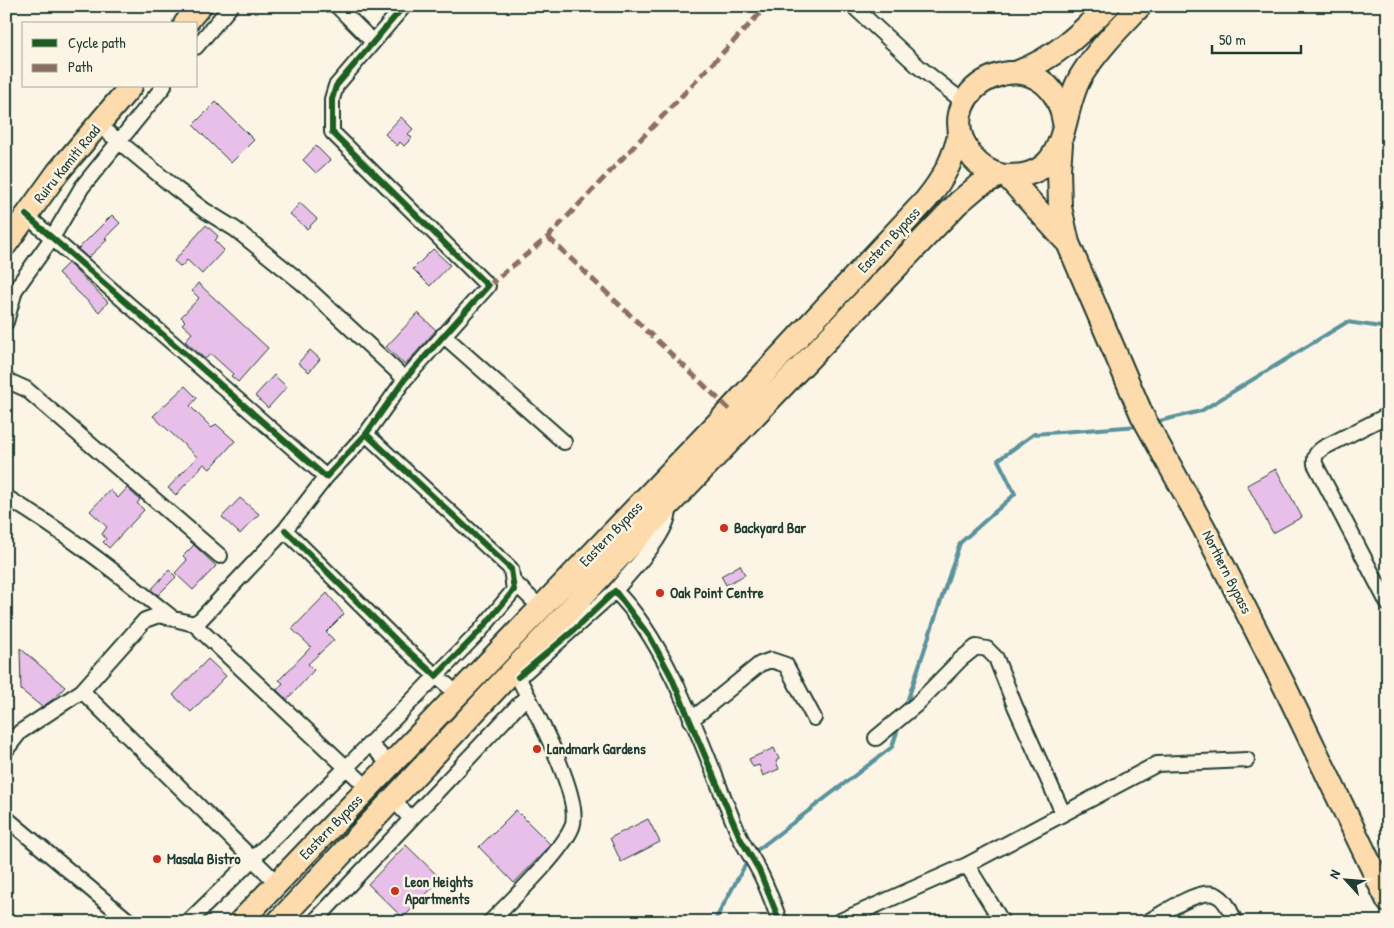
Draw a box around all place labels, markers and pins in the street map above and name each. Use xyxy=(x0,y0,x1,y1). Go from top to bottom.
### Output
place label: Backyard Bar xyxy=(734,517,806,539)
marker: Backyard Bar xyxy=(718,522,730,534)
place label: Oak Point Centre xyxy=(670,582,764,603)
marker: Oak Point Centre xyxy=(654,587,666,599)
place label: Landmark Gardens xyxy=(547,738,646,759)
marker: Landmark Gardens xyxy=(531,743,543,755)
place label: Masala Bistro xyxy=(167,848,241,869)
marker: Masala Bistro xyxy=(151,853,163,865)
place label: Leon Heights Apartments xyxy=(405,871,473,910)
marker: Leon Heights Apartments xyxy=(389,885,401,897)

